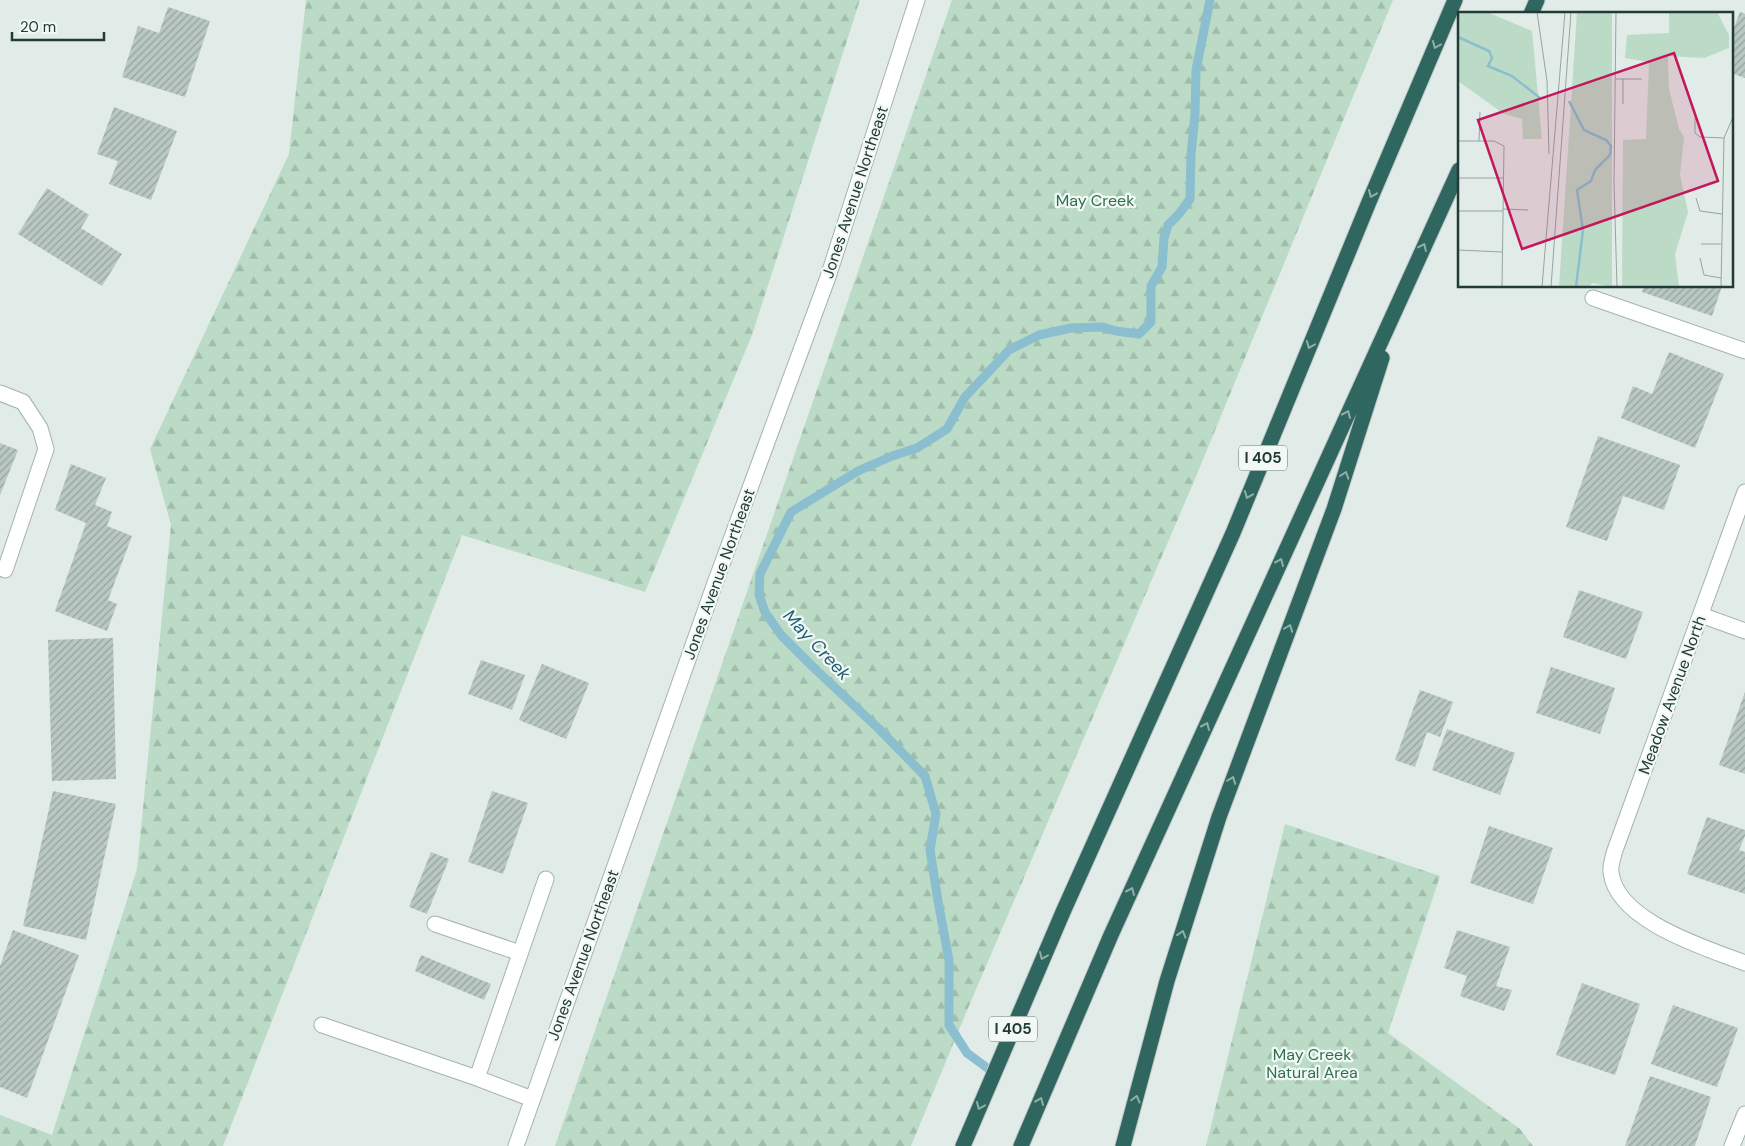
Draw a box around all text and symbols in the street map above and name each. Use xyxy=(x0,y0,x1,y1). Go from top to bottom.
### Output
scale bar xyxy=(12,10,105,42)
inset map xyxy=(1458,12,1732,288)
text: 20 m xyxy=(20,17,56,37)
one-way arrow xyxy=(1431,40,1442,49)
street label: Jones Avenue Northeast xyxy=(817,103,893,281)
park label: May Creek xyxy=(1056,190,1134,211)
one-way arrow xyxy=(1368,190,1378,198)
one-way arrow xyxy=(1417,244,1427,253)
one-way arrow xyxy=(1306,340,1316,349)
one-way arrow xyxy=(1341,411,1351,420)
road number: I 405 xyxy=(1239,446,1287,470)
one-way arrow xyxy=(1339,471,1349,480)
street label: Jones Avenue Northeast xyxy=(678,486,760,662)
one-way arrow xyxy=(1244,490,1254,499)
one-way arrow xyxy=(1273,558,1284,567)
water label: May Creek xyxy=(778,604,857,686)
street label: Meadow Avenue North xyxy=(1633,613,1711,777)
one-way arrow xyxy=(1283,624,1293,633)
one-way arrow xyxy=(1199,722,1210,731)
one-way arrow xyxy=(1226,776,1236,785)
street label: Jones Avenue Northeast xyxy=(542,867,624,1043)
one-way arrow xyxy=(1125,887,1135,896)
one-way arrow xyxy=(1176,931,1186,939)
one-way arrow xyxy=(1039,952,1049,960)
road number: I 405 xyxy=(989,1016,1037,1042)
park label: May Creek Natural Area xyxy=(1266,1044,1358,1083)
one-way arrow xyxy=(1130,1095,1140,1103)
one-way arrow xyxy=(1034,1097,1045,1106)
one-way arrow xyxy=(976,1101,986,1110)

